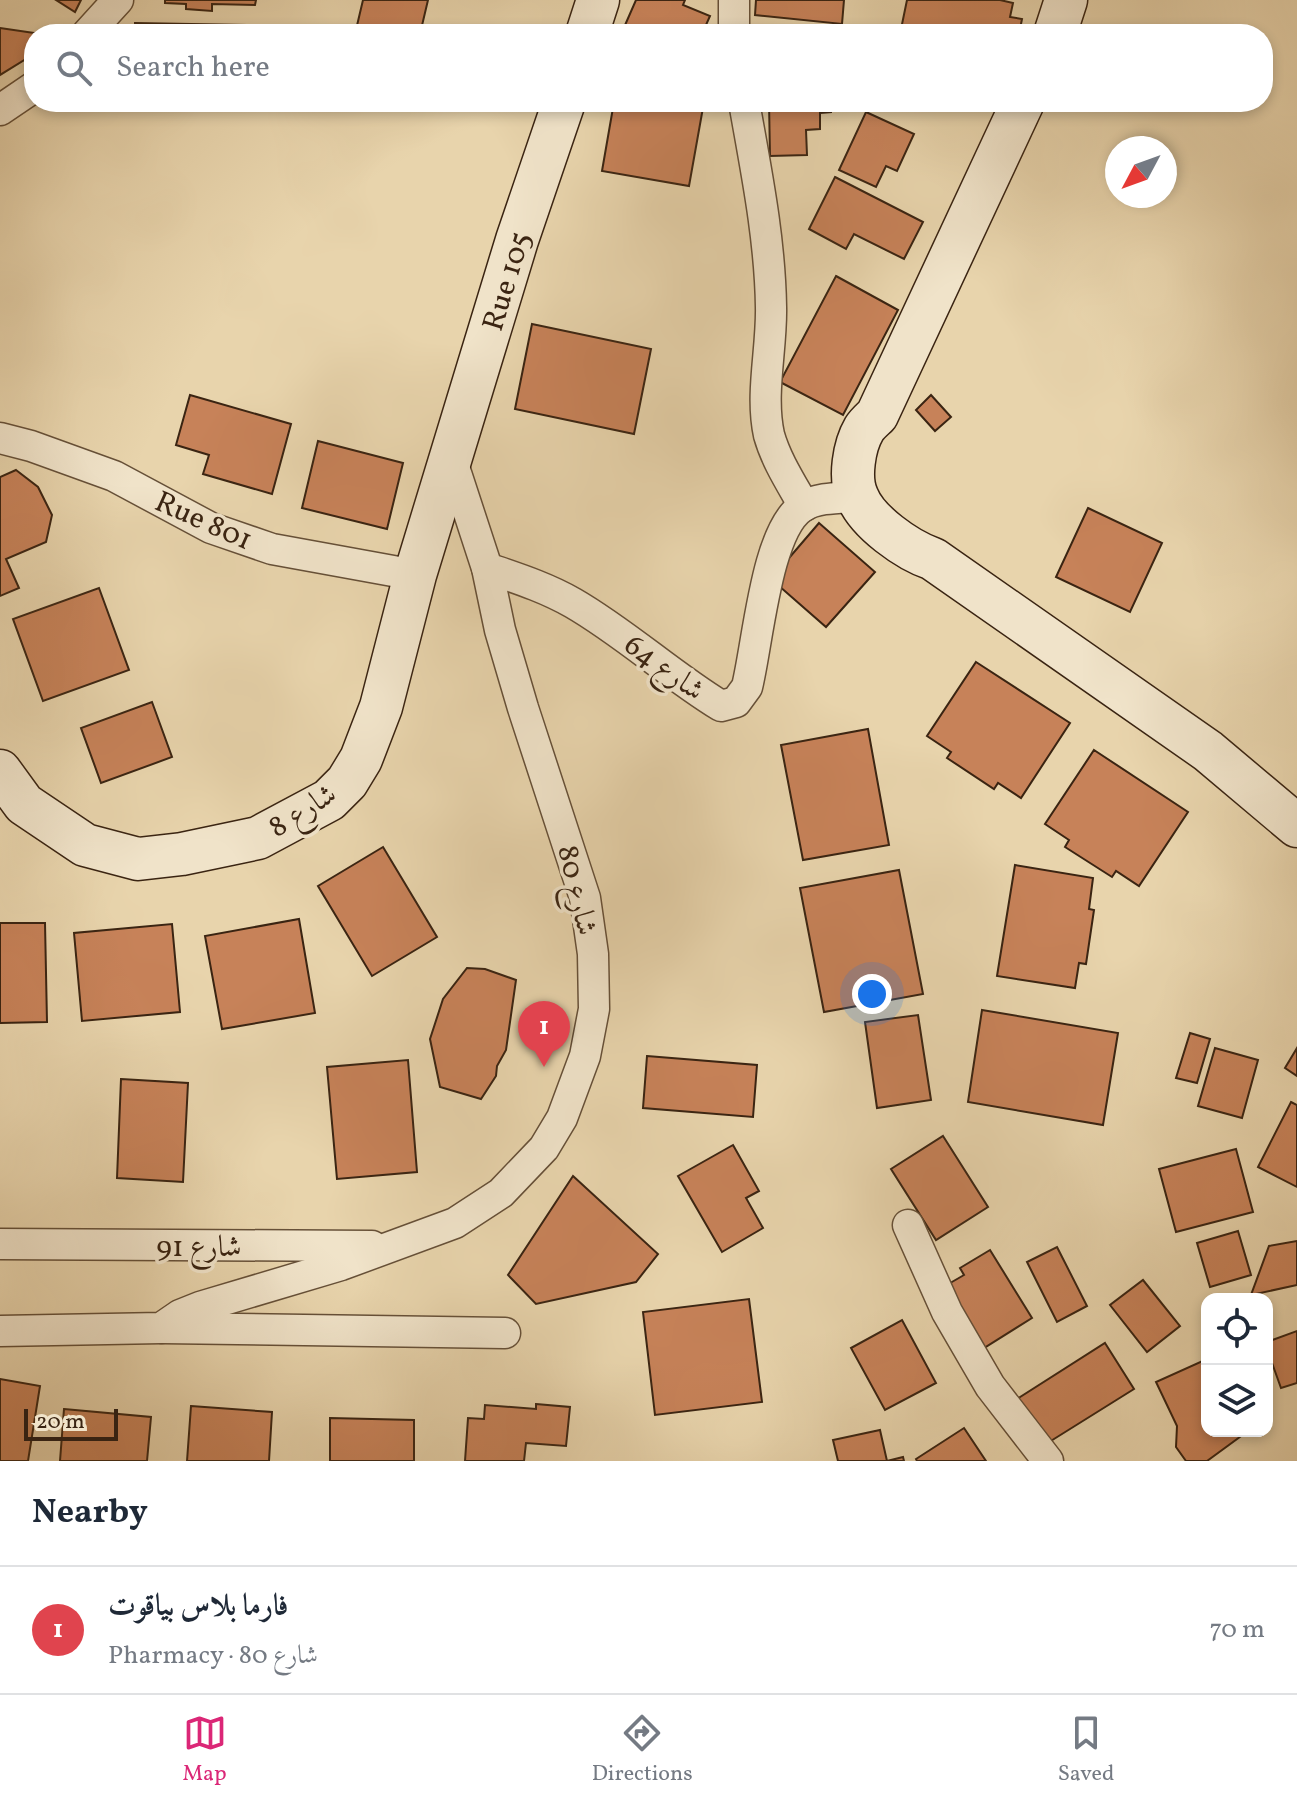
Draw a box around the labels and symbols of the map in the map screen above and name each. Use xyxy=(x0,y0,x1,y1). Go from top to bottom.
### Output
north arrow xyxy=(1105,136,1177,208)
street label: Rue 105 xyxy=(473,227,543,336)
street label: Rue 801 xyxy=(148,482,259,562)
street label: شارع 64 xyxy=(614,625,713,714)
street label: شارع 8 xyxy=(261,774,346,851)
street label: شارع 80 xyxy=(543,841,607,940)
your location xyxy=(852,974,892,1014)
pin: 1 xyxy=(518,1001,570,1067)
street label: شارع 91 xyxy=(156,1227,242,1271)
scale bar xyxy=(24,1405,118,1441)

